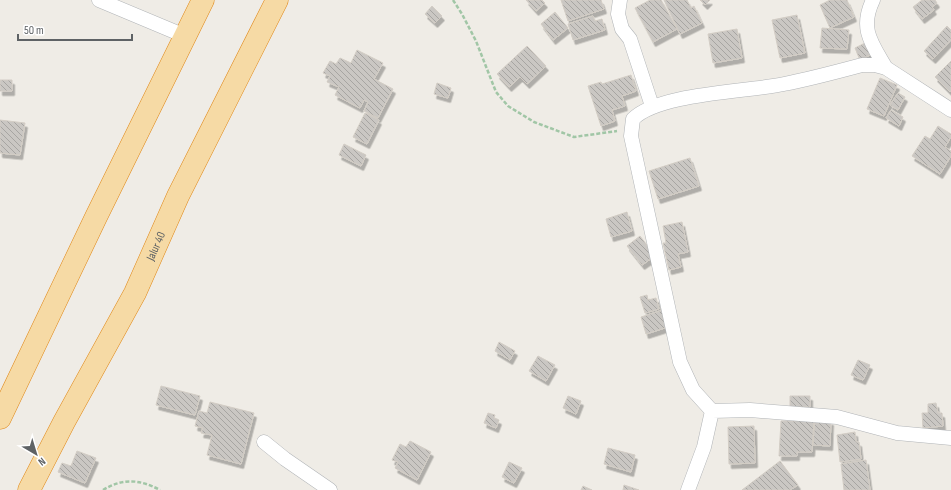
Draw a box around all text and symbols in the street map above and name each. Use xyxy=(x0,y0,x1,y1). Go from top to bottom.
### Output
scale bar xyxy=(18,16,132,42)
text: 50 m xyxy=(24,23,44,38)
street label: Jalur 40 xyxy=(143,230,169,264)
north arrow xyxy=(16,434,56,474)
text: N xyxy=(35,455,48,468)

